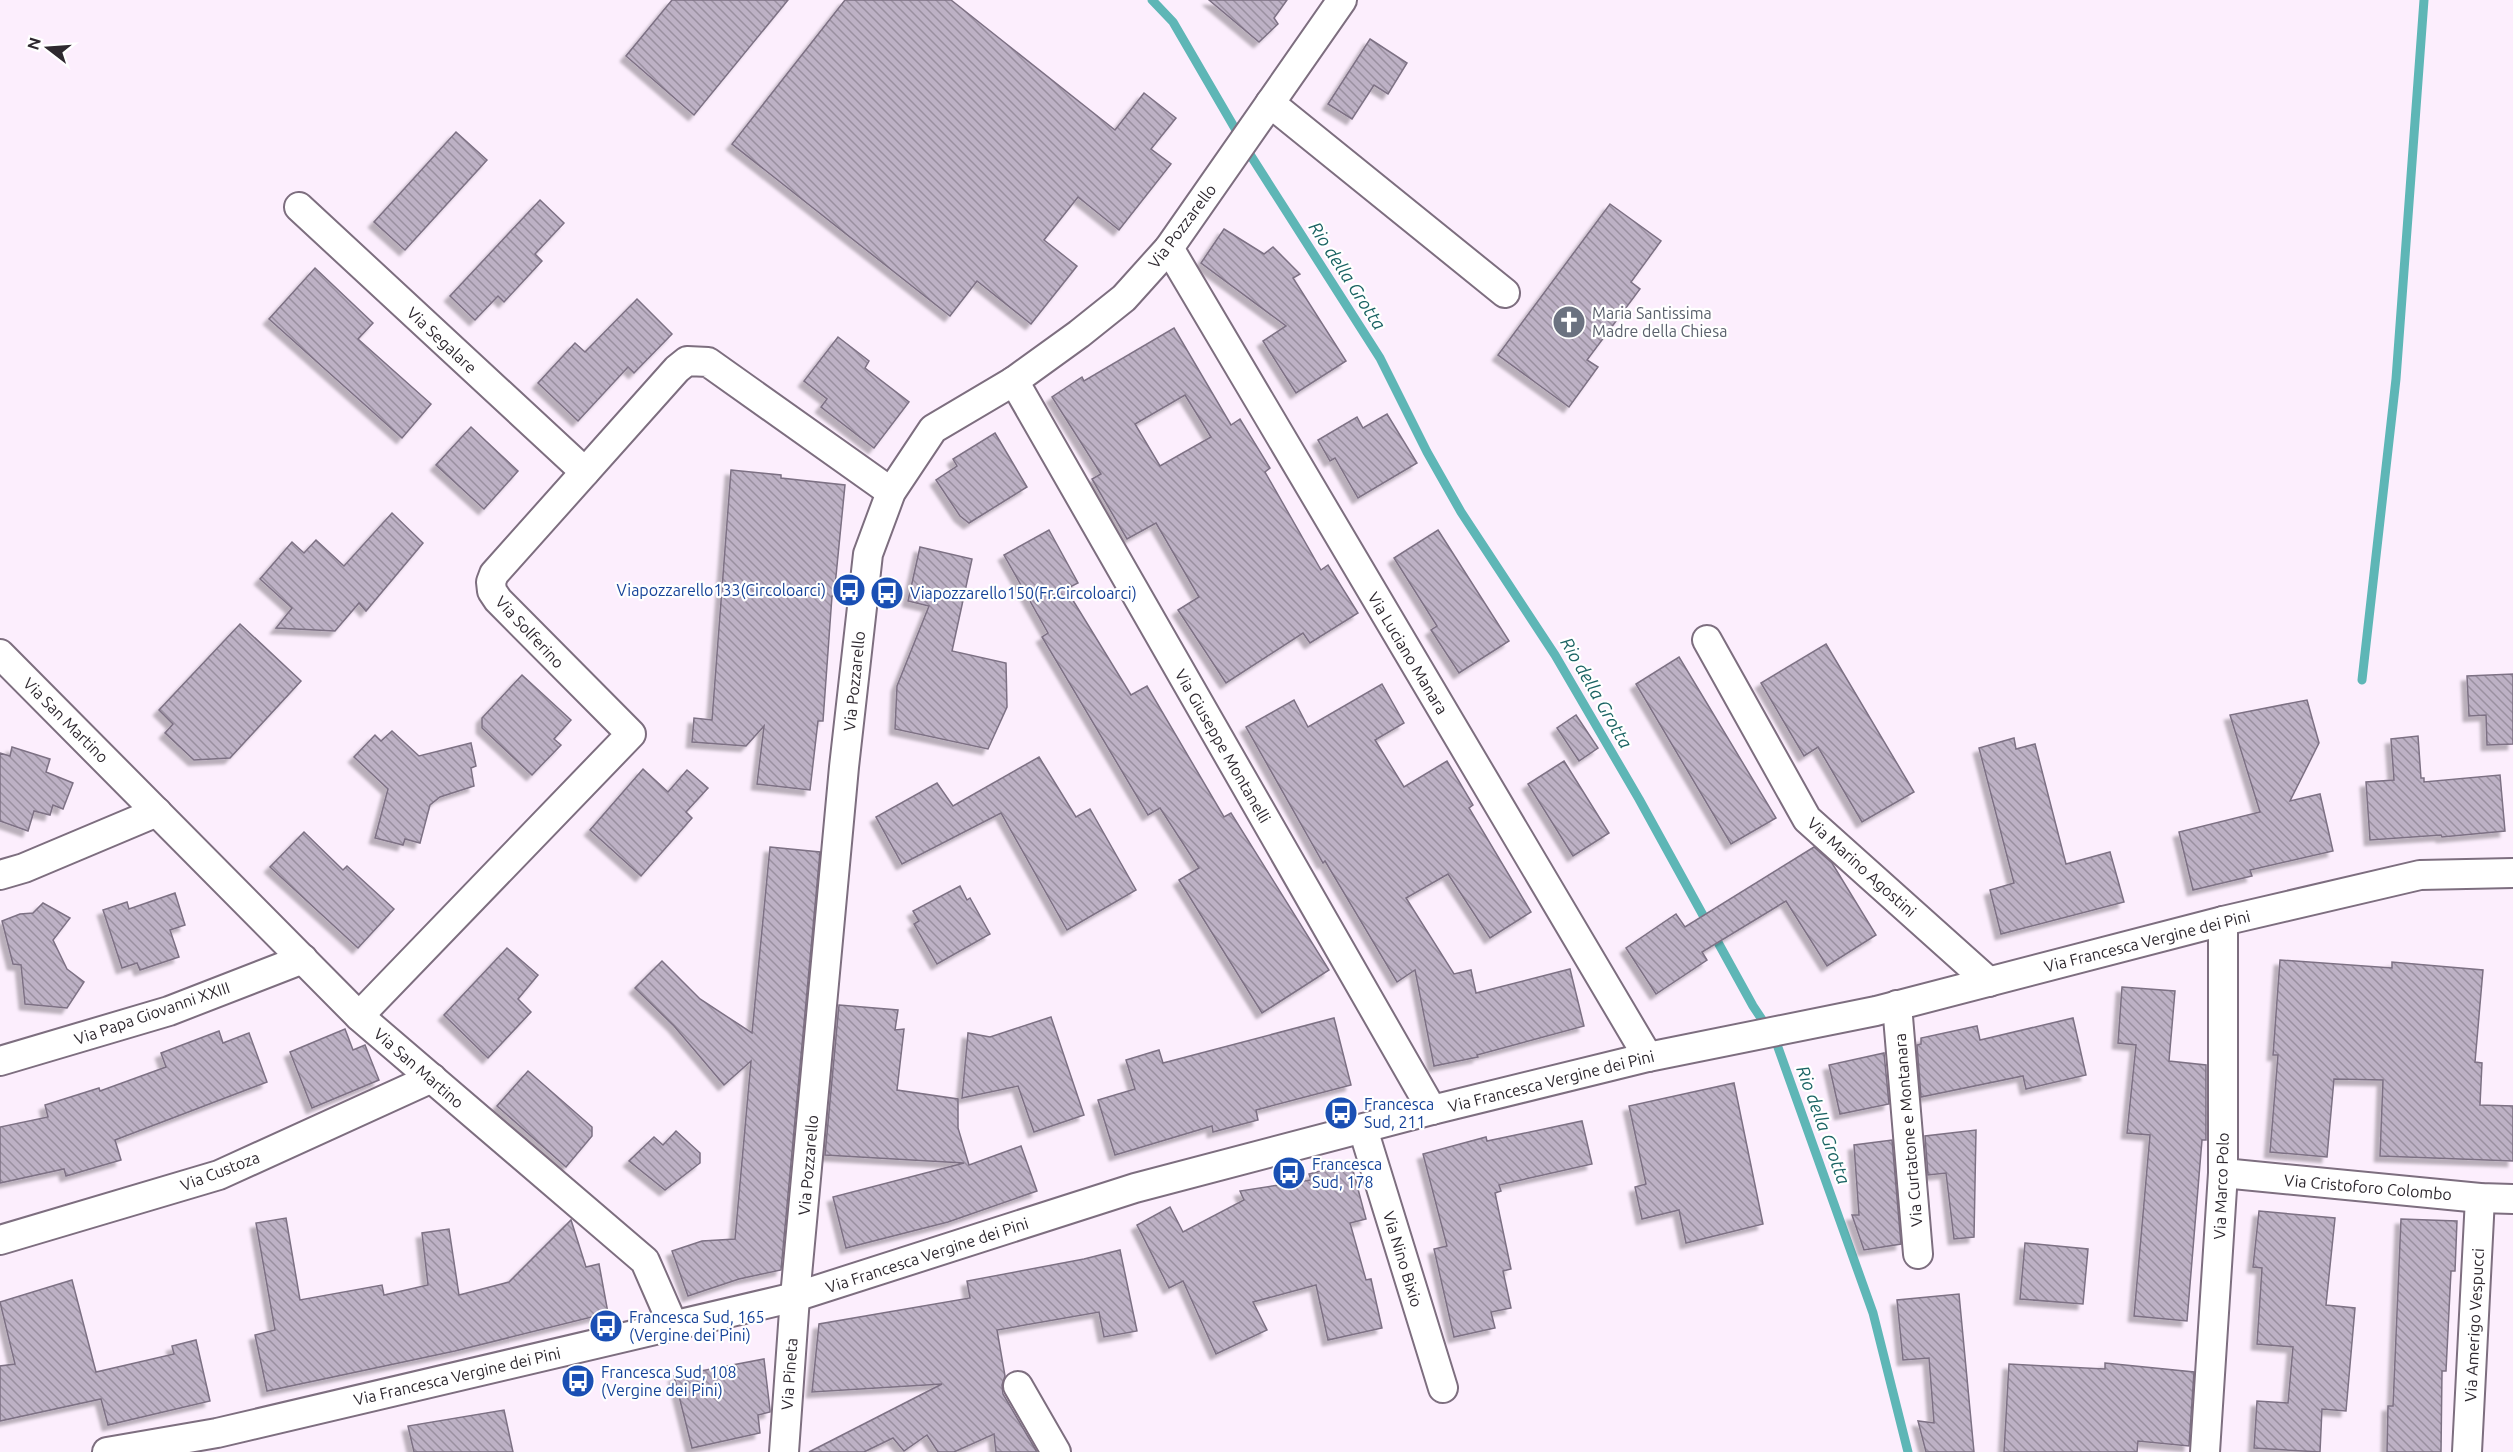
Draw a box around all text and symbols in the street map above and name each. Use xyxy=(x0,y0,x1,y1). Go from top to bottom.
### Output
north arrow xyxy=(18,18,78,78)
text: N xyxy=(23,35,44,52)
street label: Via Pozzarello xyxy=(1145,180,1219,272)
water label: Rio della Grotta xyxy=(1306,218,1390,333)
street label: Via Segalare xyxy=(404,303,480,377)
church icon: Maria Santissima Madre della Chiesa xyxy=(1551,304,1587,340)
place label: Maria Santissima Madre della Chiesa xyxy=(1592,304,1727,340)
bus stop icon: Viapozzarello133(Circoloarci) xyxy=(831,572,867,608)
bus stop icon: Viapozzarello150(Fr.Circoloarci) xyxy=(869,575,905,611)
place label: Viapozzarello133(Circoloarci) xyxy=(617,581,826,600)
place label: Viapozzarello150(Fr.Circoloarci) xyxy=(910,584,1137,603)
street label: Via Luciano Manara xyxy=(1364,589,1452,717)
street label: Via Solferino xyxy=(492,592,568,672)
street label: Via Pozzarello xyxy=(840,630,868,732)
water label: Rio della Grotta xyxy=(1557,634,1637,752)
street label: Via Giuseppe Montanelli xyxy=(1172,666,1274,826)
street label: Via San Martino xyxy=(20,674,112,766)
street label: Via Marino Agostini xyxy=(1804,814,1920,920)
street label: Via Francesca Vergine dei Pini xyxy=(2042,907,2252,975)
street label: Via Papa Giovanni XXIII xyxy=(72,978,232,1048)
street label: Via San Martino xyxy=(371,1024,467,1112)
street label: Via Curtatone e Montanara xyxy=(1891,1033,1925,1227)
street label: Via Francesca Vergine dei Pini xyxy=(1446,1047,1656,1115)
water label: Rio della Grotta xyxy=(1793,1063,1855,1187)
bus stop icon: Francesca Sud, 211 xyxy=(1323,1095,1359,1131)
place label: Francesca Sud, 211 xyxy=(1364,1095,1434,1131)
street label: Via Pozzarello xyxy=(795,1114,821,1216)
street label: Via Marco Polo xyxy=(2210,1132,2232,1240)
street label: Via Custoza xyxy=(178,1148,262,1194)
bus stop icon: Francesca Sud, 178 xyxy=(1271,1155,1307,1191)
place label: Francesca Sud, 178 xyxy=(1312,1155,1382,1191)
street label: Via Cristoforo Colombo xyxy=(2283,1171,2453,1203)
street label: Via Nino Bixio xyxy=(1380,1209,1426,1309)
street label: Via Francesca Vergine dei Pini xyxy=(823,1214,1031,1296)
street label: Via Amerigo Vespucci xyxy=(2461,1248,2487,1402)
bus stop icon: Francesca Sud, 165 (Vergine dei Pini) xyxy=(588,1308,624,1344)
place label: Francesca Sud, 165 (Vergine dei Pini) xyxy=(629,1308,765,1345)
street label: Via Pineta xyxy=(777,1337,801,1411)
street label: Via Francesca Vergine dei Pini xyxy=(352,1343,562,1409)
bus stop icon: Francesca Sud, 108 (Vergine dei Pini) xyxy=(560,1363,596,1399)
place label: Francesca Sud, 108 (Vergine dei Pini) xyxy=(601,1363,737,1400)

